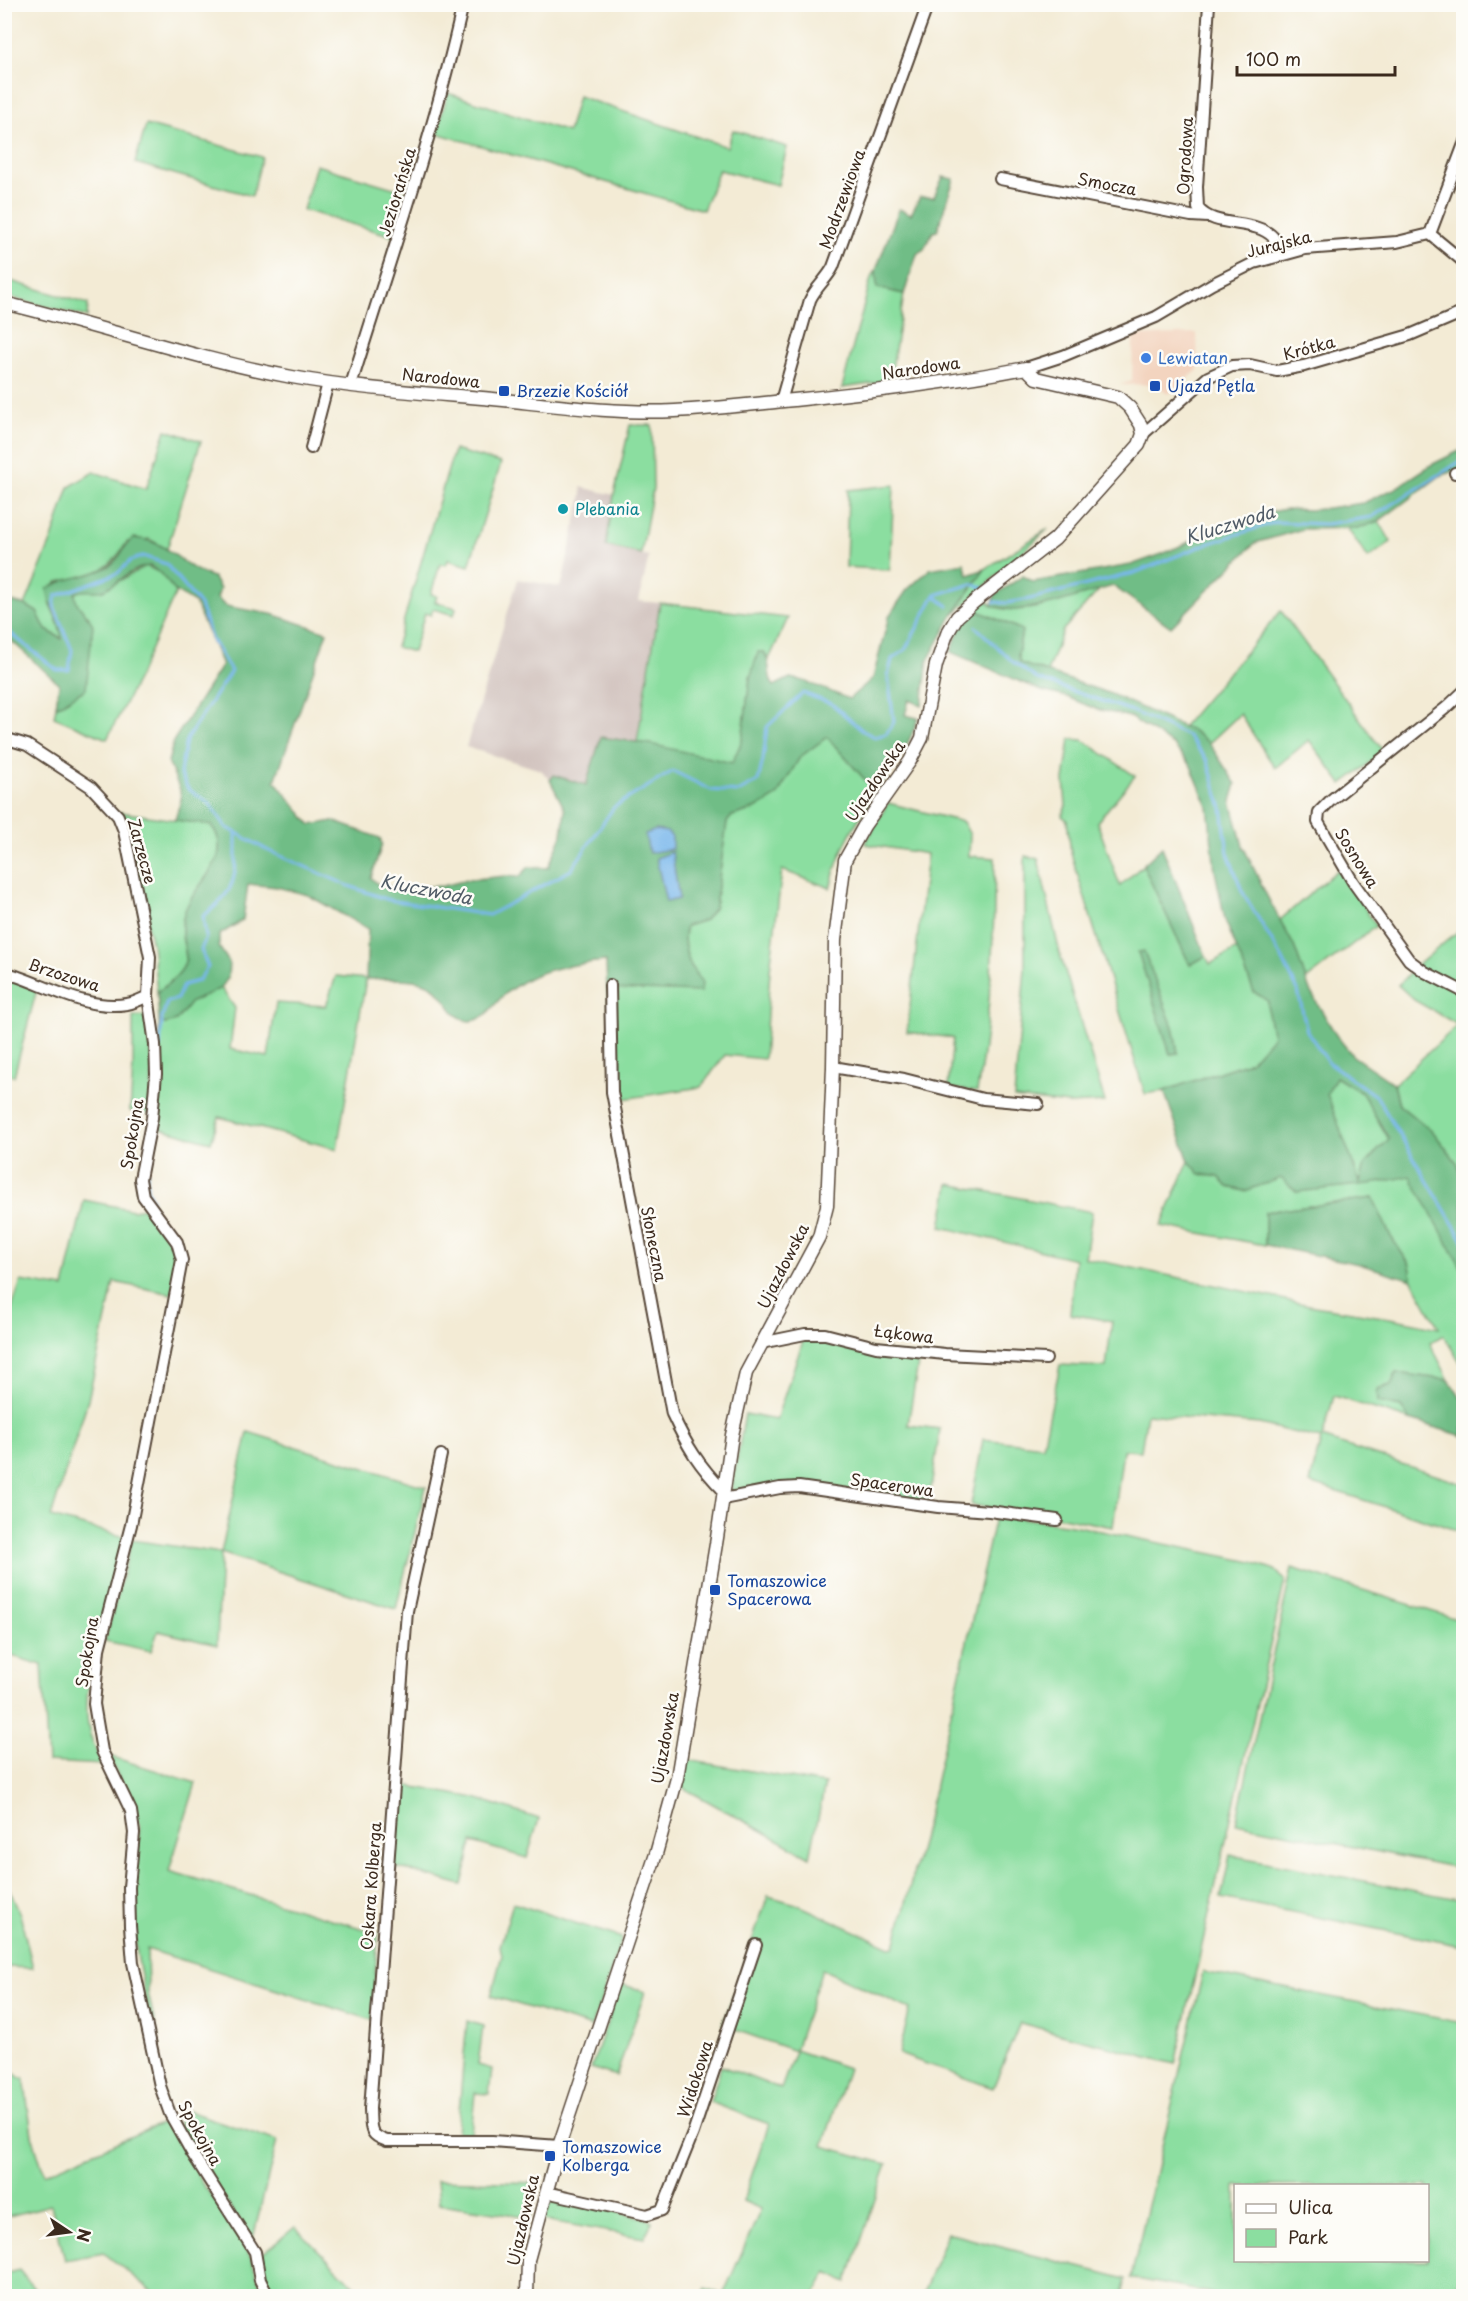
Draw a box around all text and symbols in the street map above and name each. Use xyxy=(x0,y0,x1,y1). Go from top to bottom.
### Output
scale bar xyxy=(1237,39,1394,77)
text: 100 m xyxy=(1246,45,1301,72)
street label: Ogrodowa xyxy=(1170,116,1198,196)
street label: Jeziorańska xyxy=(371,144,421,239)
street label: Modrzewiowa xyxy=(812,145,870,252)
street label: Smocza xyxy=(1076,166,1139,201)
street label: Jurajska xyxy=(1244,223,1314,263)
street label: Krótka xyxy=(1280,329,1337,365)
place label: Lewiatan xyxy=(1158,345,1228,369)
street label: Narodowa xyxy=(880,350,961,384)
marker: Lewiatan xyxy=(1139,351,1153,365)
street label: Narodowa xyxy=(401,361,481,393)
place label: Ujazd Pętla xyxy=(1167,373,1255,397)
place label: Brzezie Kościół xyxy=(516,378,629,402)
marker: Ujazd Pętla xyxy=(1148,379,1162,393)
marker: Brzezie Kościół xyxy=(497,384,511,398)
place label: Plebania xyxy=(575,496,640,520)
water label: Kluczwoda xyxy=(1181,497,1279,550)
marker: Plebania xyxy=(556,502,570,516)
street label: Ujazdowska xyxy=(838,735,910,826)
street label: Zarzecze xyxy=(123,815,163,886)
street label: Sosnowa xyxy=(1330,823,1386,892)
water label: Kluczwoda xyxy=(378,866,475,911)
street label: Brzozowa xyxy=(25,951,103,997)
street label: Spokojna xyxy=(114,1097,148,1171)
street label: Słoneczna xyxy=(636,1204,674,1283)
street label: Ujazdowska xyxy=(750,1219,814,1312)
street label: Łąkowa xyxy=(872,1317,935,1349)
street label: Spacerowa xyxy=(849,1466,936,1502)
place label: Tomaszowice Spacerowa xyxy=(727,1568,827,1610)
marker: Tomaszowice Spacerowa xyxy=(708,1583,722,1597)
street label: Spokojna xyxy=(69,1615,103,1689)
street label: Ujazdowska xyxy=(644,1690,684,1786)
street label: Oskara Kolberga xyxy=(354,1821,386,1951)
street label: Widokowa xyxy=(670,2037,718,2120)
street label: Spokojna xyxy=(173,2096,229,2169)
place label: Tomaszowice Kolberga xyxy=(562,2134,662,2176)
marker: Tomaszowice Kolberga xyxy=(543,2149,557,2163)
street label: Ujazdowska xyxy=(500,2172,544,2268)
legend xyxy=(1234,2184,1429,2262)
text: Ulica xyxy=(1288,2193,1333,2220)
north arrow xyxy=(39,2202,99,2262)
text: Park xyxy=(1288,2223,1328,2250)
text: N xyxy=(71,2227,98,2244)

